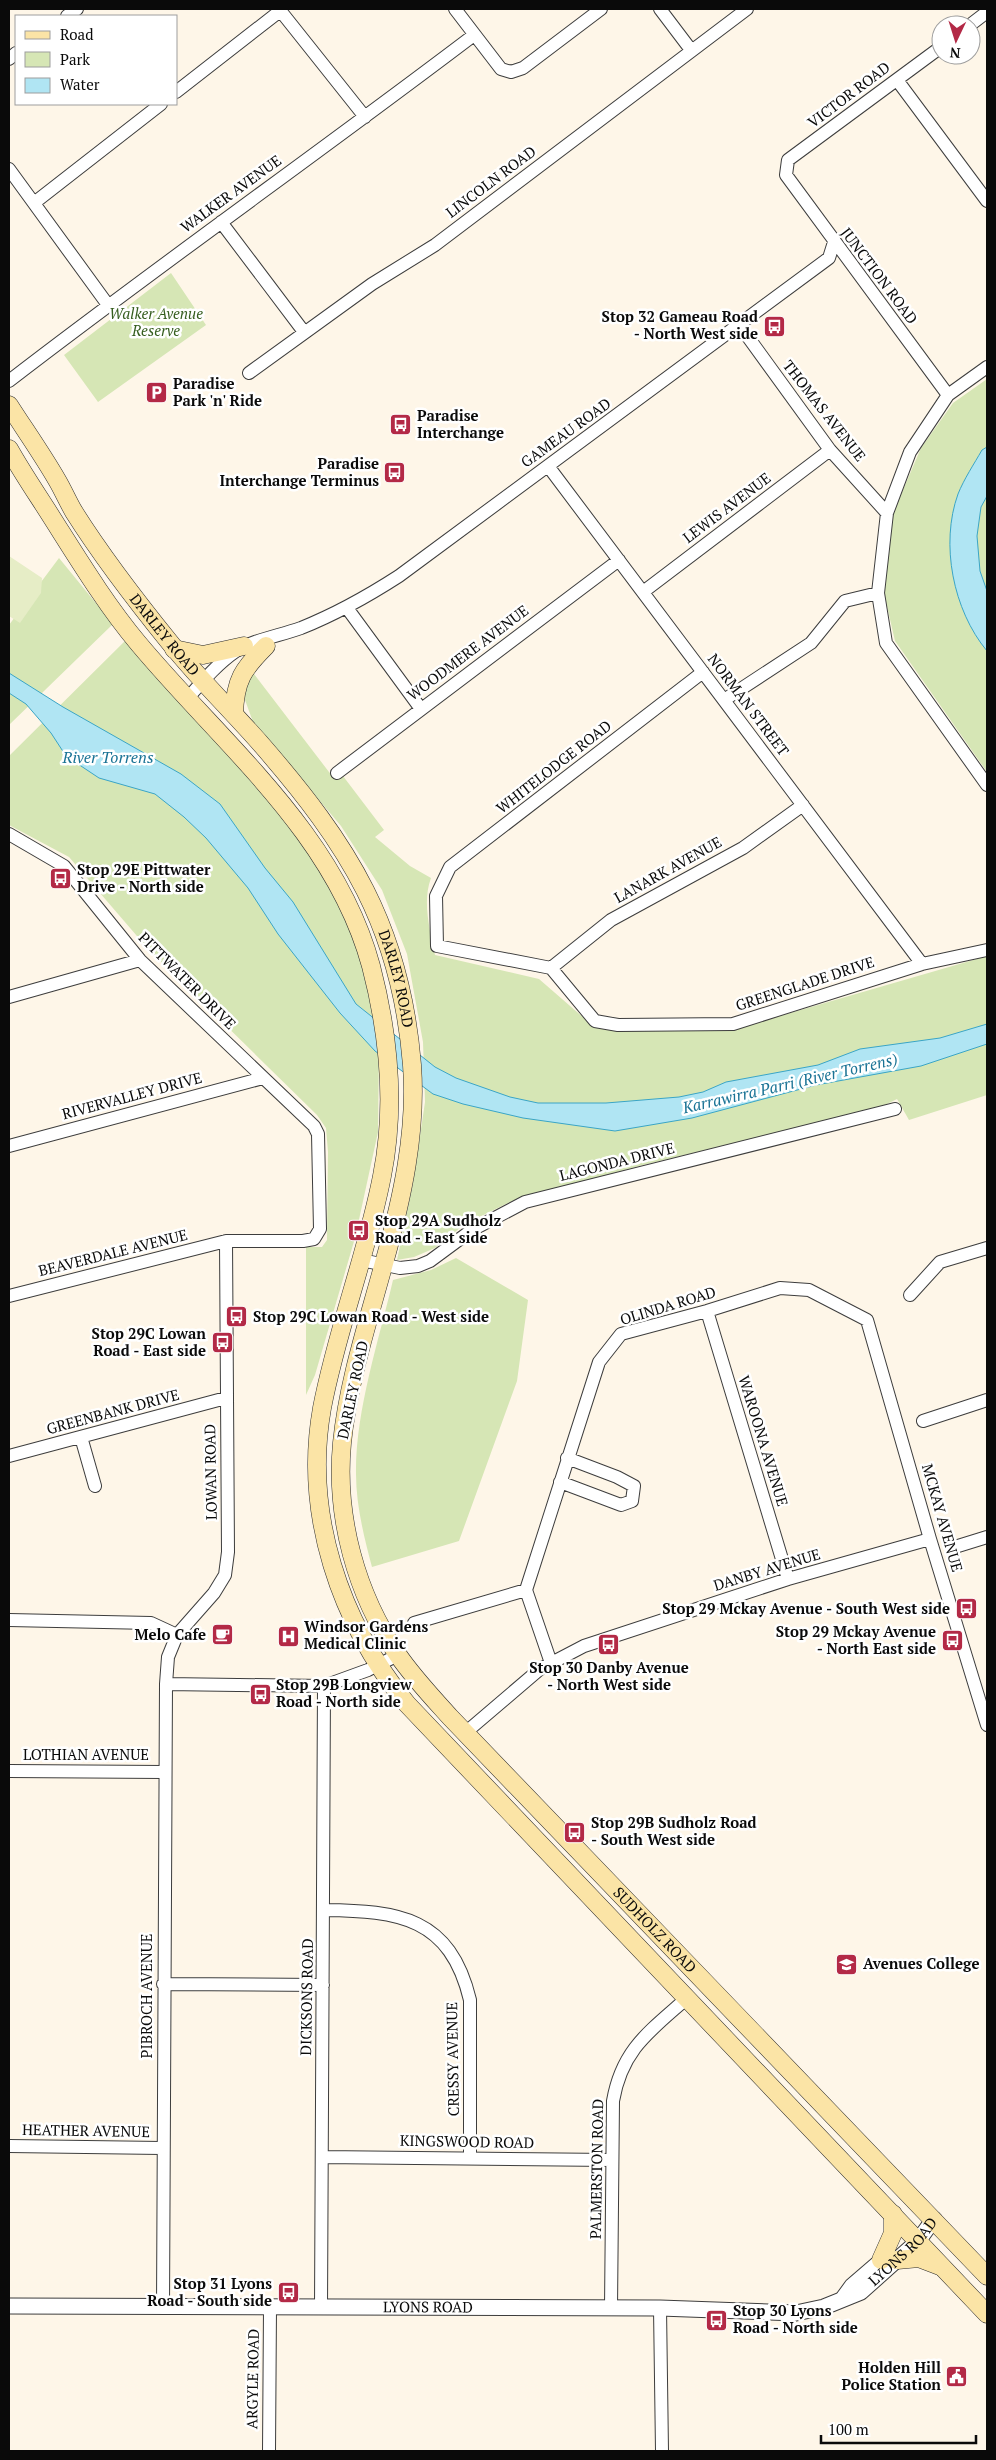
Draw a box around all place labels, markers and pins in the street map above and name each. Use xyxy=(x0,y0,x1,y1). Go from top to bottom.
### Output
place label: Stop 32 Gameau Road - North West side xyxy=(602,306,758,343)
bus stop icon: Stop 32 Gameau Road - North West side xyxy=(762,314,786,338)
place label: Paradise Park 'n' Ride xyxy=(173,373,262,410)
parking icon: Paradise Park 'n' Ride xyxy=(145,381,169,405)
place label: Paradise Interchange xyxy=(417,405,504,442)
bus stop icon: Paradise Interchange xyxy=(389,413,413,437)
place label: Paradise Interchange Terminus xyxy=(220,453,379,490)
bus stop icon: Paradise Interchange Terminus xyxy=(383,461,407,485)
place label: Stop 29E Pittwater Drive - North side xyxy=(77,859,211,896)
bus stop icon: Stop 29E Pittwater Drive - North side xyxy=(49,867,73,891)
place label: Stop 29A Sudholz Road - East side xyxy=(375,1210,501,1247)
bus stop icon: Stop 29A Sudholz Road - East side xyxy=(347,1218,371,1242)
bus stop icon: Stop 29C Lowan Road - West side xyxy=(225,1305,249,1329)
place label: Stop 29C Lowan Road - West side xyxy=(253,1306,489,1326)
place label: Stop 29C Lowan Road - East side xyxy=(92,1323,206,1360)
bus stop icon: Stop 29C Lowan Road - East side xyxy=(210,1331,234,1355)
bus stop icon: Stop 29 Mckay Avenue - South West side xyxy=(954,1597,978,1621)
place label: Stop 29 Mckay Avenue - South West side xyxy=(662,1598,950,1618)
place label: Windsor Gardens Medical Clinic xyxy=(304,1616,428,1653)
place label: Stop 29 Mckay Avenue - North East side xyxy=(776,1621,936,1658)
cafe icon: Melo Cafe xyxy=(210,1623,234,1647)
place label: Melo Cafe xyxy=(135,1624,206,1644)
hospital icon: Windsor Gardens Medical Clinic xyxy=(276,1624,300,1648)
bus stop icon: Stop 29 Mckay Avenue - North East side xyxy=(940,1629,964,1653)
bus stop icon: Stop 30 Danby Avenue - North West side xyxy=(597,1633,621,1657)
place label: Stop 30 Danby Avenue - North West side xyxy=(529,1657,689,1694)
place label: Stop 29B Longview Road - North side xyxy=(276,1674,412,1711)
bus stop icon: Stop 29B Longview Road - North side xyxy=(248,1682,272,1706)
place label: Stop 29B Sudholz Road - South West side xyxy=(591,1812,757,1849)
bus stop icon: Stop 29B Sudholz Road - South West side xyxy=(563,1820,587,1844)
school or university icon: Avenues College xyxy=(835,1952,859,1976)
place label: Avenues College xyxy=(863,1953,980,1973)
place label: Stop 31 Lyons Road - South side xyxy=(147,2273,272,2310)
bus stop icon: Stop 31 Lyons Road - South side xyxy=(276,2281,300,2305)
place label: Stop 30 Lyons Road - North side xyxy=(733,2300,858,2337)
bus stop icon: Stop 30 Lyons Road - North side xyxy=(705,2308,729,2332)
place label: Holden Hill Police Station xyxy=(842,2357,941,2394)
public building icon: Holden Hill Police Station xyxy=(945,2365,969,2389)

